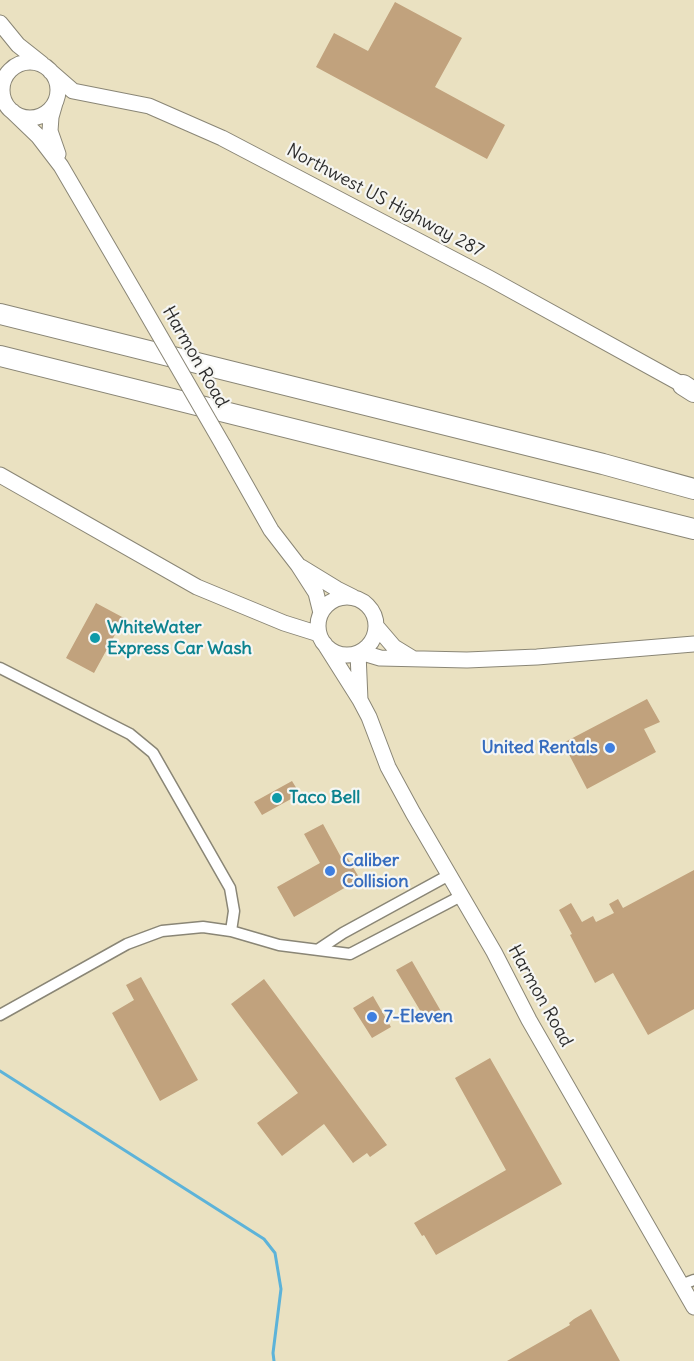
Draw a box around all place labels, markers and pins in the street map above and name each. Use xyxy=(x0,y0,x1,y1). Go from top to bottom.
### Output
place label: WhiteWater Express Car Wash xyxy=(107,617,252,660)
marker: WhiteWater Express Car Wash xyxy=(88,631,102,645)
place label: United Rentals xyxy=(481,737,598,759)
marker: United Rentals xyxy=(603,741,617,755)
place label: Taco Bell xyxy=(289,787,360,809)
marker: Taco Bell xyxy=(270,791,284,805)
place label: Caliber Collision xyxy=(342,850,409,892)
marker: Caliber Collision xyxy=(323,864,337,878)
place label: 7-Eleven xyxy=(384,1006,453,1028)
marker: 7-Eleven xyxy=(365,1010,379,1024)

